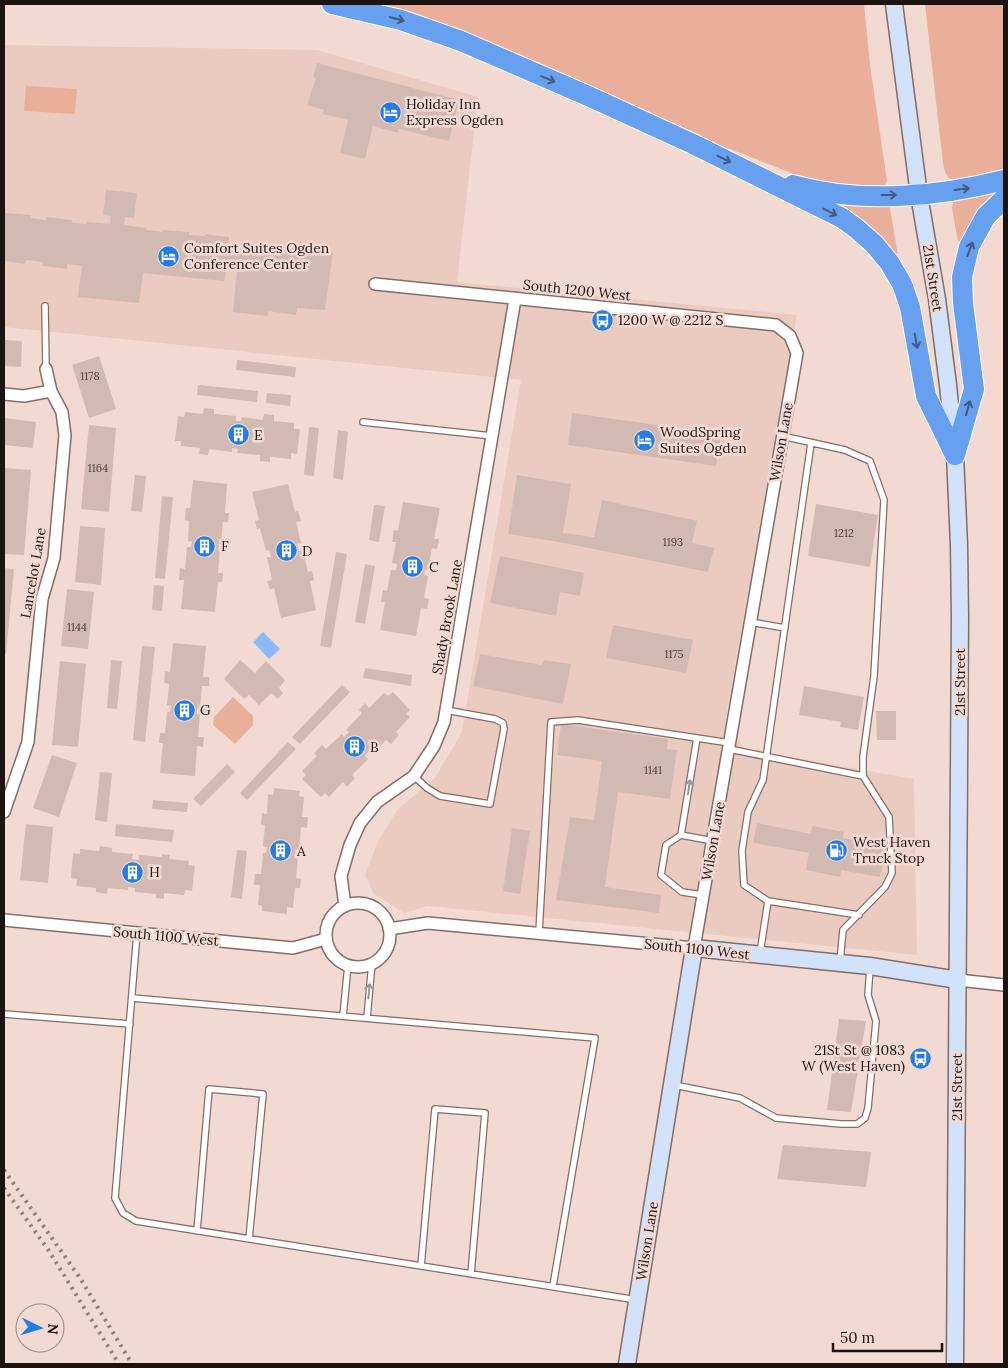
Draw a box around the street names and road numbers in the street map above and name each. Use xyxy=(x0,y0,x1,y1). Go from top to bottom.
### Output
street label: 21st Street xyxy=(919,243,947,314)
street label: South 1200 West xyxy=(522,275,632,305)
street label: Wilson Lane xyxy=(765,401,797,483)
street label: Lancelot Lane xyxy=(16,526,50,620)
street label: Shady Brook Lane xyxy=(428,558,466,676)
street label: 21st Street xyxy=(951,647,969,716)
street label: Wilson Lane xyxy=(697,800,729,882)
street label: South 1100 West xyxy=(112,922,220,950)
street label: South 1100 West xyxy=(643,935,751,964)
street label: 21st Street xyxy=(948,1052,966,1121)
street label: Wilson Lane xyxy=(632,1200,662,1282)

